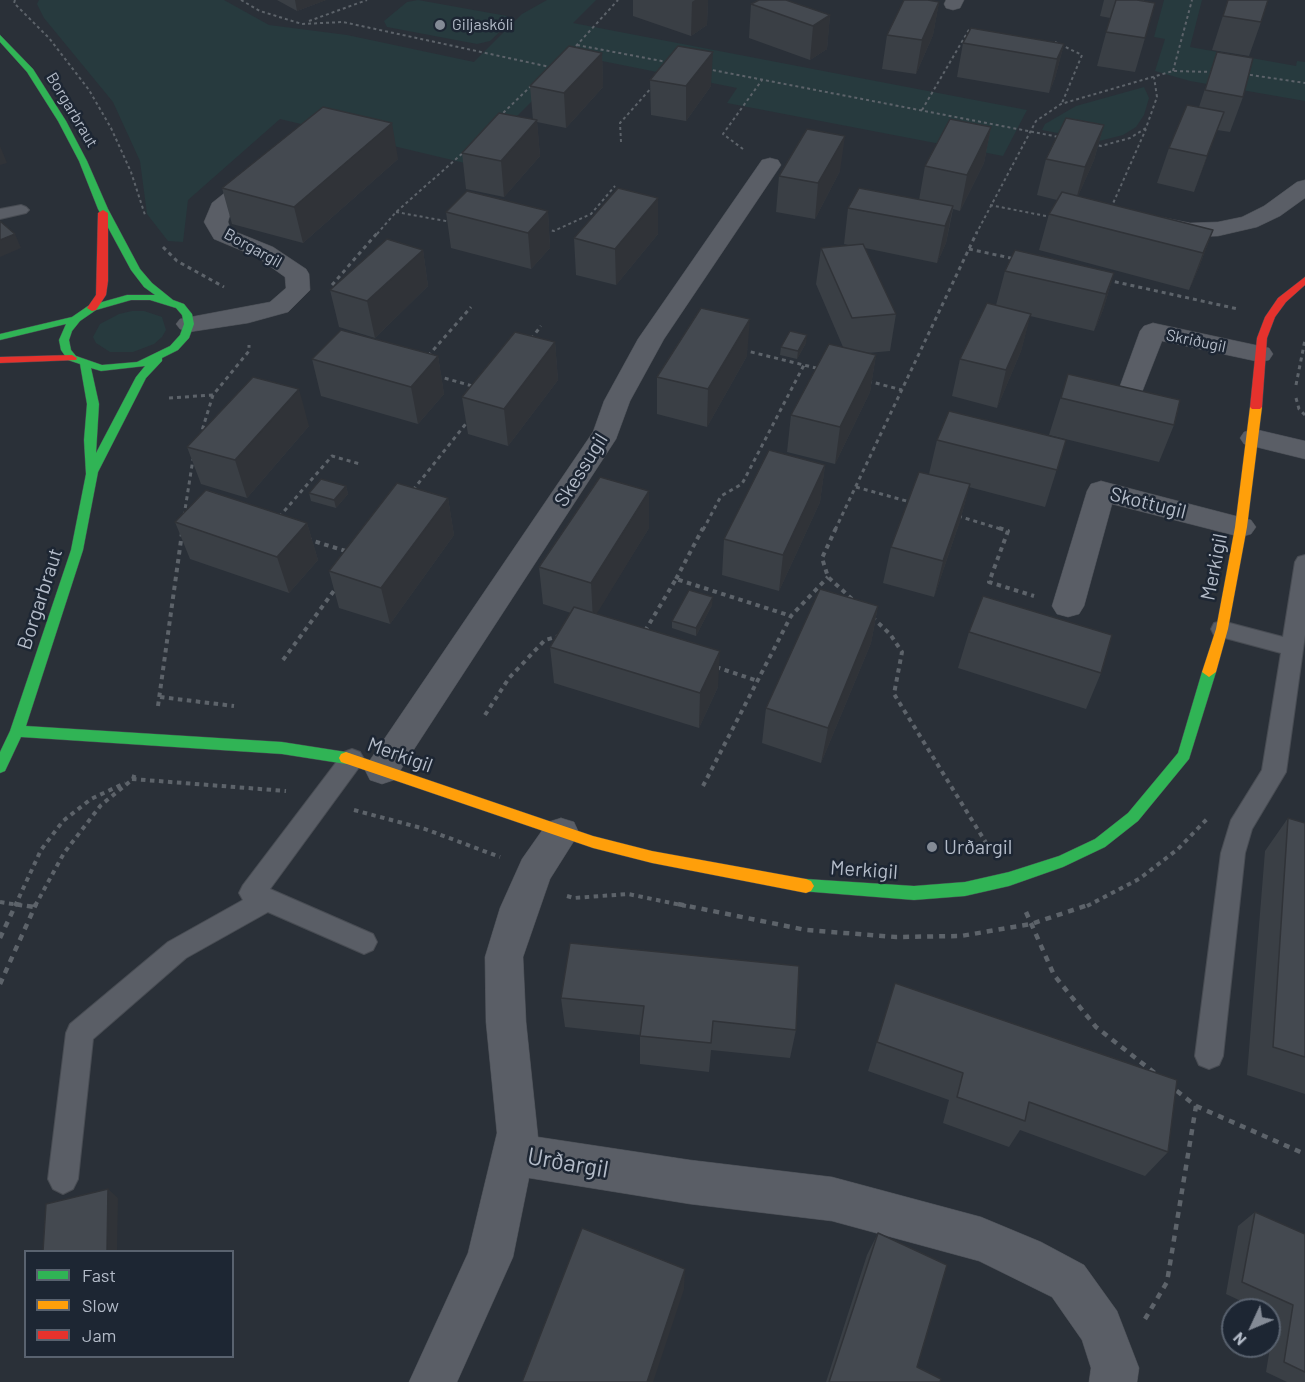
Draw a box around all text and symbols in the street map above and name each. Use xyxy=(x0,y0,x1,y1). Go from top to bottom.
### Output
place label: Giljaskóli xyxy=(452,15,513,35)
marker: Giljaskóli xyxy=(433,18,447,32)
street label: Borgarbraut xyxy=(42,69,102,151)
street label: Borgargil xyxy=(221,224,285,272)
street label: Skriðugil xyxy=(1164,325,1228,357)
street label: Skessugil xyxy=(549,429,613,511)
street label: Skottugil xyxy=(1107,482,1189,524)
street label: Merkigil xyxy=(1196,531,1232,603)
street label: Borgarbraut xyxy=(12,545,68,653)
street label: Merkigil xyxy=(364,732,436,778)
place label: Urðargil xyxy=(944,835,1012,859)
marker: Urðargil xyxy=(925,840,939,854)
street label: Merkigil xyxy=(829,856,899,884)
street label: Urðargil xyxy=(525,1142,611,1184)
legend xyxy=(24,1250,234,1358)
text: Fast xyxy=(82,1264,116,1286)
text: Slow xyxy=(82,1294,119,1316)
north arrow xyxy=(1221,1298,1281,1358)
text: Jam xyxy=(82,1324,116,1346)
text: N xyxy=(1229,1329,1250,1350)

